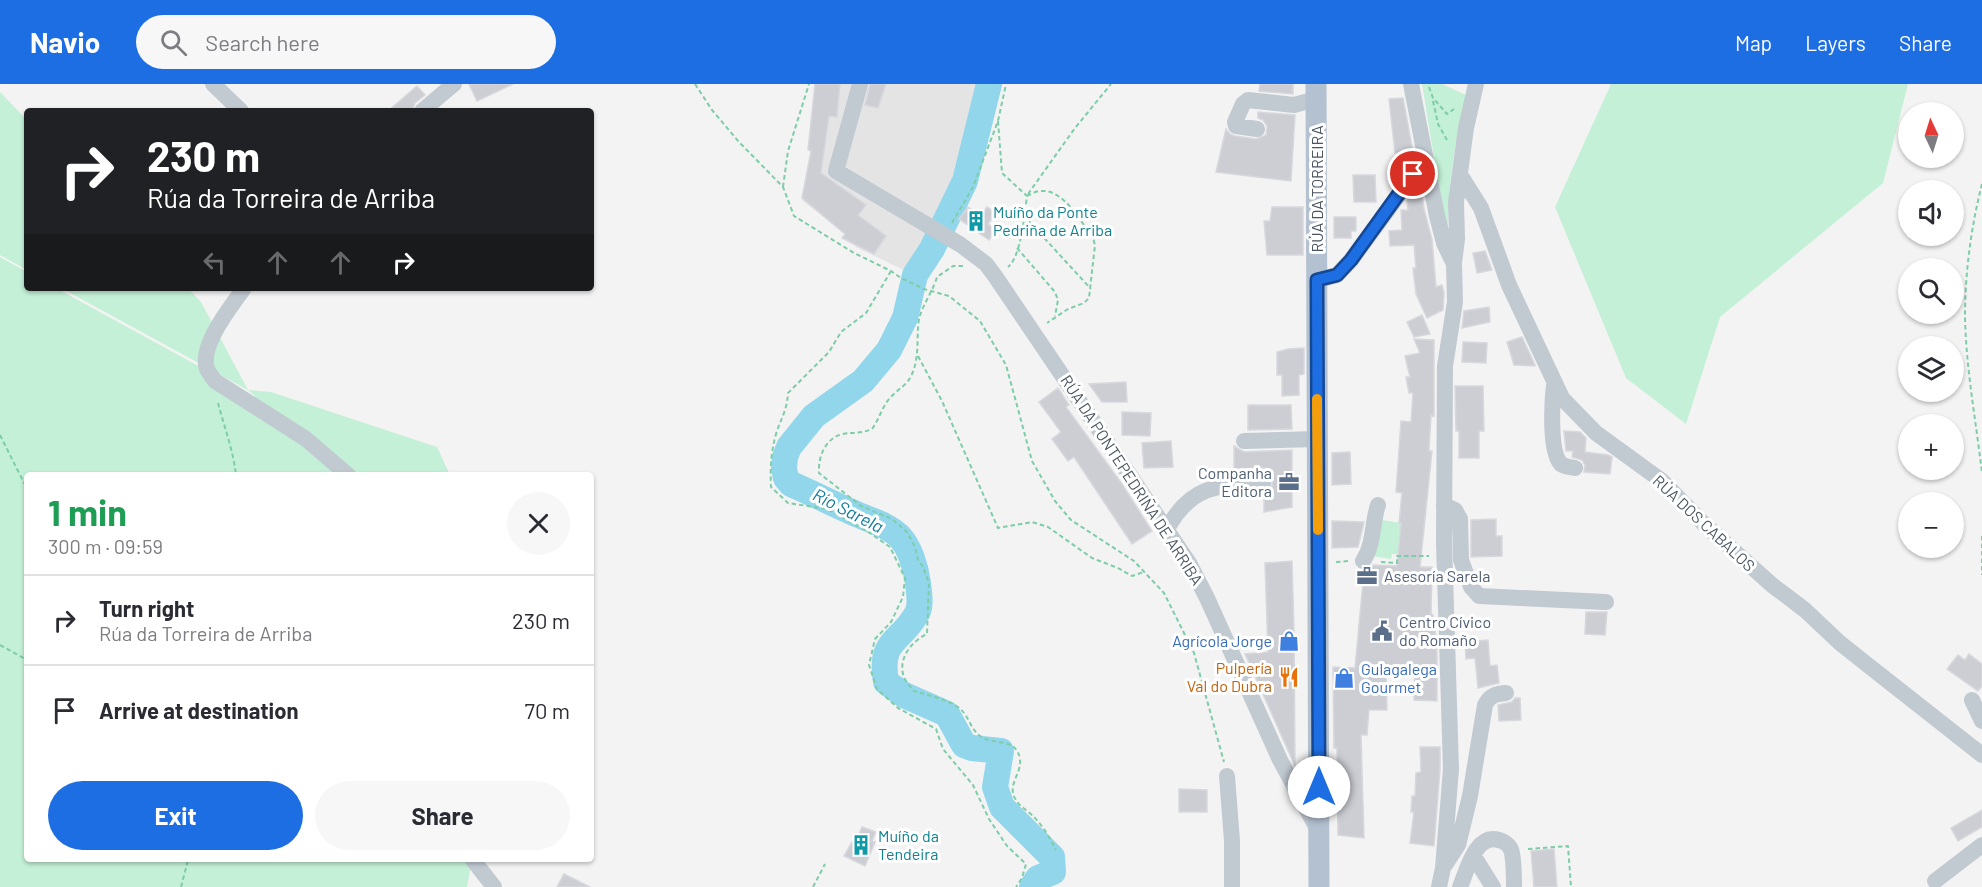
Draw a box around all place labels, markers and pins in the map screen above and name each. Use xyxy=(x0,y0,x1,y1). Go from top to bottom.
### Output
pin xyxy=(1387,148,1438,199)
place label: Muíño da Ponte Pedriña de Arriba xyxy=(993,202,1112,239)
building icon: Muíño da Ponte Pedriña de Arriba xyxy=(964,209,988,233)
place label: Companha Editora xyxy=(1198,463,1272,500)
office icon: Companha Editora xyxy=(1277,470,1301,494)
office icon: Asesoría Sarela xyxy=(1355,564,1379,588)
place label: Asesoría Sarela xyxy=(1384,566,1490,585)
place label: Centro Cívico do Romaño xyxy=(1399,612,1491,649)
public building icon: Centro Cívico do Romaño xyxy=(1370,619,1394,643)
shop icon: Agrícola Jorge xyxy=(1277,629,1301,653)
place label: Agrícola Jorge xyxy=(1172,631,1272,650)
place label: Pulpería Val do Dubra xyxy=(1187,658,1272,695)
place label: Gulagalega Gourmet xyxy=(1361,659,1437,696)
restaurant icon: Pulpería Val do Dubra xyxy=(1277,665,1301,689)
shop icon: Gulagalega Gourmet xyxy=(1332,666,1356,690)
place label: Muíño da Tendeira xyxy=(878,826,939,863)
building icon: Muíño da Tendeira xyxy=(849,833,873,857)

